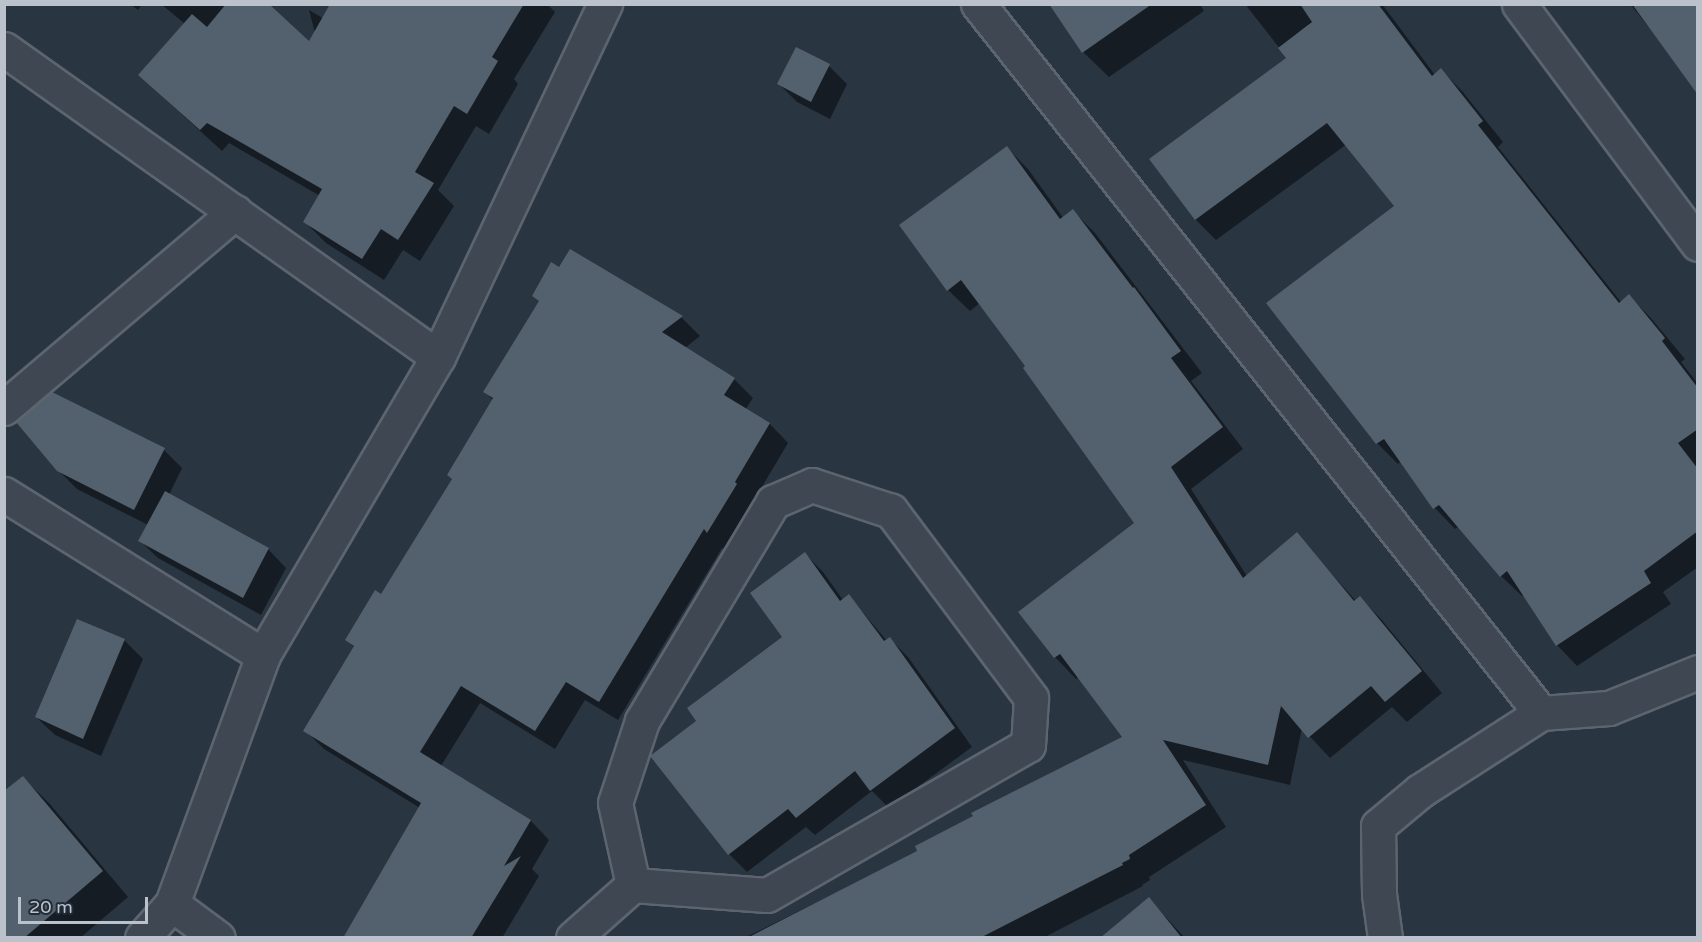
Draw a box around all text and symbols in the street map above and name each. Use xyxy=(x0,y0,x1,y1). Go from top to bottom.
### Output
scale bar xyxy=(21,885,152,923)
text: 20 m xyxy=(29,896,73,918)

